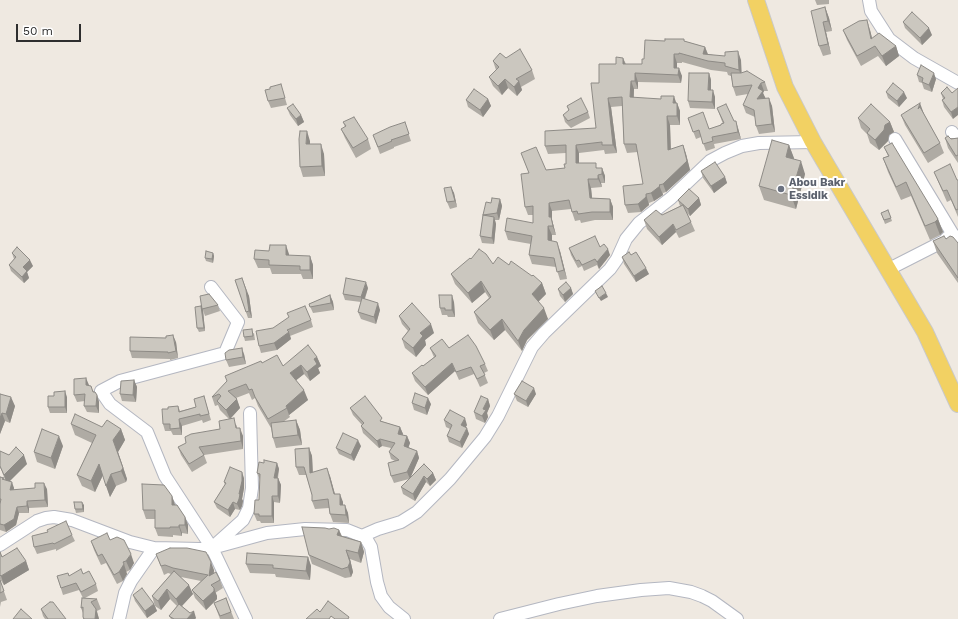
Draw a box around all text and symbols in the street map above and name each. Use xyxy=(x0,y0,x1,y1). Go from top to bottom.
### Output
scale bar xyxy=(18,16,83,42)
text: 50 m xyxy=(23,24,53,38)
place label: Abou Bakr Essidik xyxy=(789,176,845,202)
marker: Abou Bakr Essidik xyxy=(776,184,786,194)

